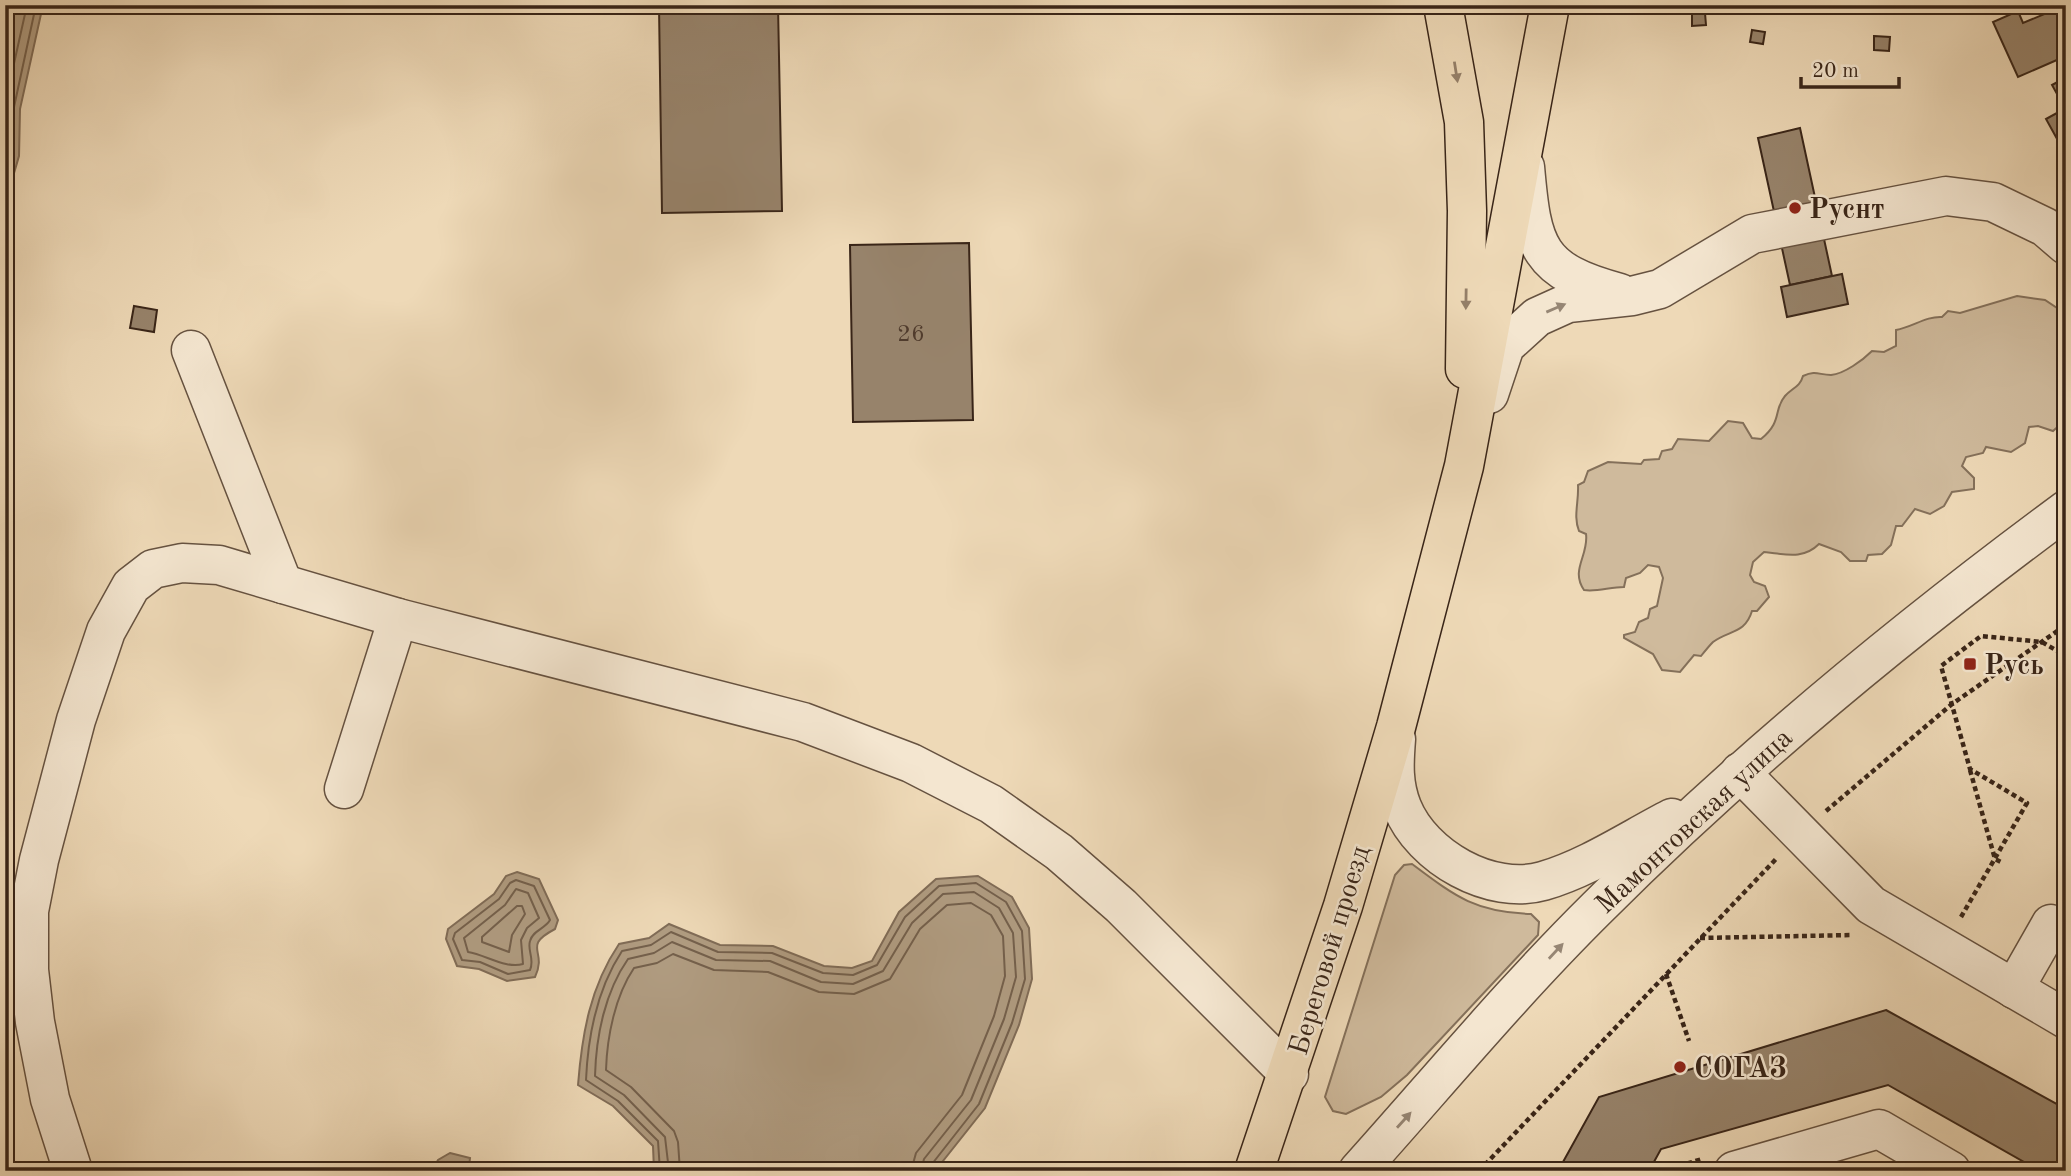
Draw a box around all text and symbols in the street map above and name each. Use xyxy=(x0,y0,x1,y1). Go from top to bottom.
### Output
scale bar xyxy=(1801,46,1899,90)
one-way arrow xyxy=(1451,61,1462,83)
text: 20 m xyxy=(1812,61,1859,82)
place label: Руснт xyxy=(1809,197,1885,225)
marker: Руснт xyxy=(1787,200,1803,216)
one-way arrow xyxy=(1460,288,1472,310)
one-way arrow xyxy=(1546,302,1566,314)
house number: 26 xyxy=(897,323,925,347)
place label: Русь xyxy=(1984,653,2044,681)
marker: Русь xyxy=(1962,656,1978,672)
street label: Мамонтовская улица xyxy=(1591,724,1799,920)
street label: Береговой проезд xyxy=(1286,843,1376,1059)
one-way arrow xyxy=(1548,943,1564,960)
place label: СОГАЗ xyxy=(1694,1055,1787,1084)
marker: СОГАЗ xyxy=(1672,1059,1688,1075)
one-way arrow xyxy=(1395,1112,1411,1129)

